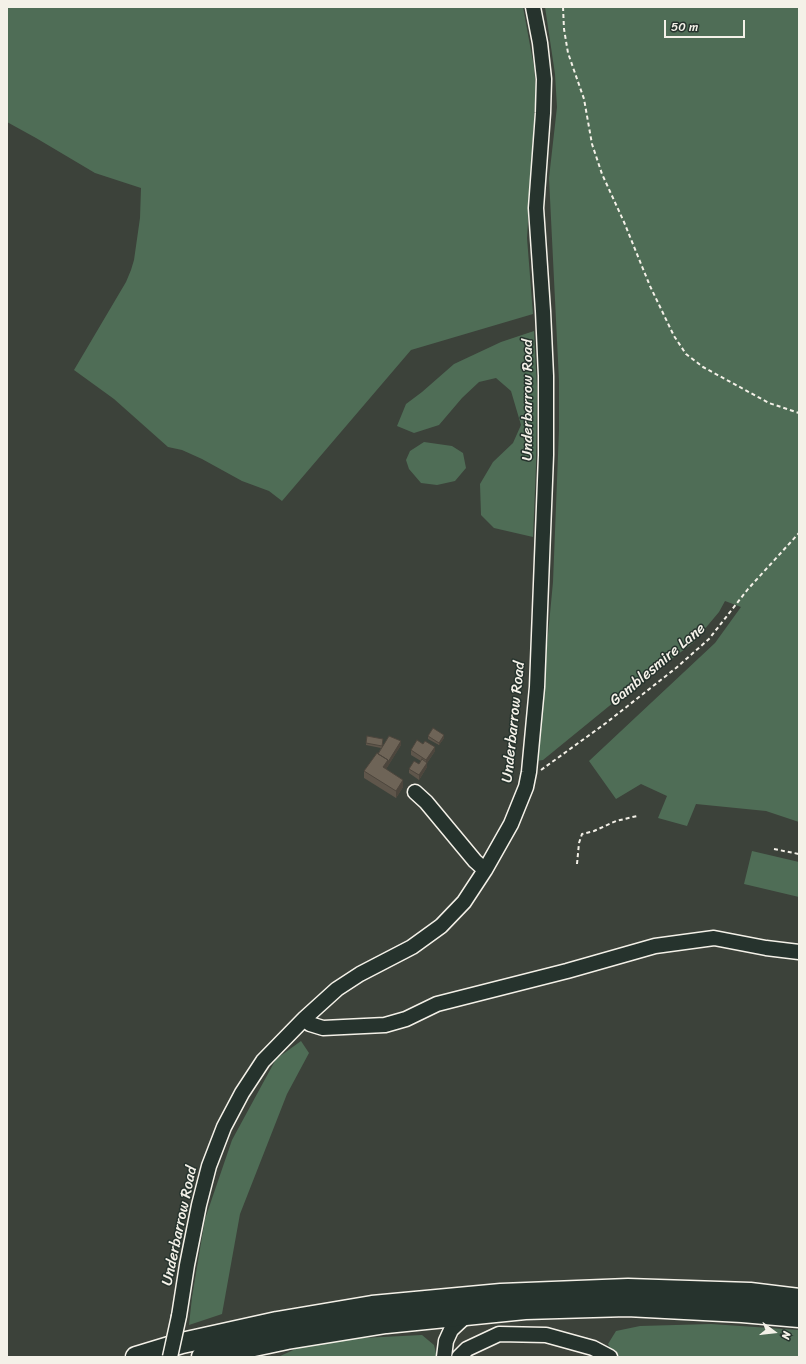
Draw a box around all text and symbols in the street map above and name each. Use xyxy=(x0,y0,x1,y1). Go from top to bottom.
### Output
scale bar xyxy=(666,12,747,38)
text: 50 m xyxy=(671,16,698,38)
street label: Underbarrow Road xyxy=(519,339,537,461)
street label: Gamblesmire Lane xyxy=(607,620,709,710)
street label: Underbarrow Road xyxy=(499,661,529,783)
street label: Underbarrow Road xyxy=(159,1165,201,1287)
north arrow xyxy=(754,1312,794,1352)
text: N xyxy=(776,1329,796,1341)

